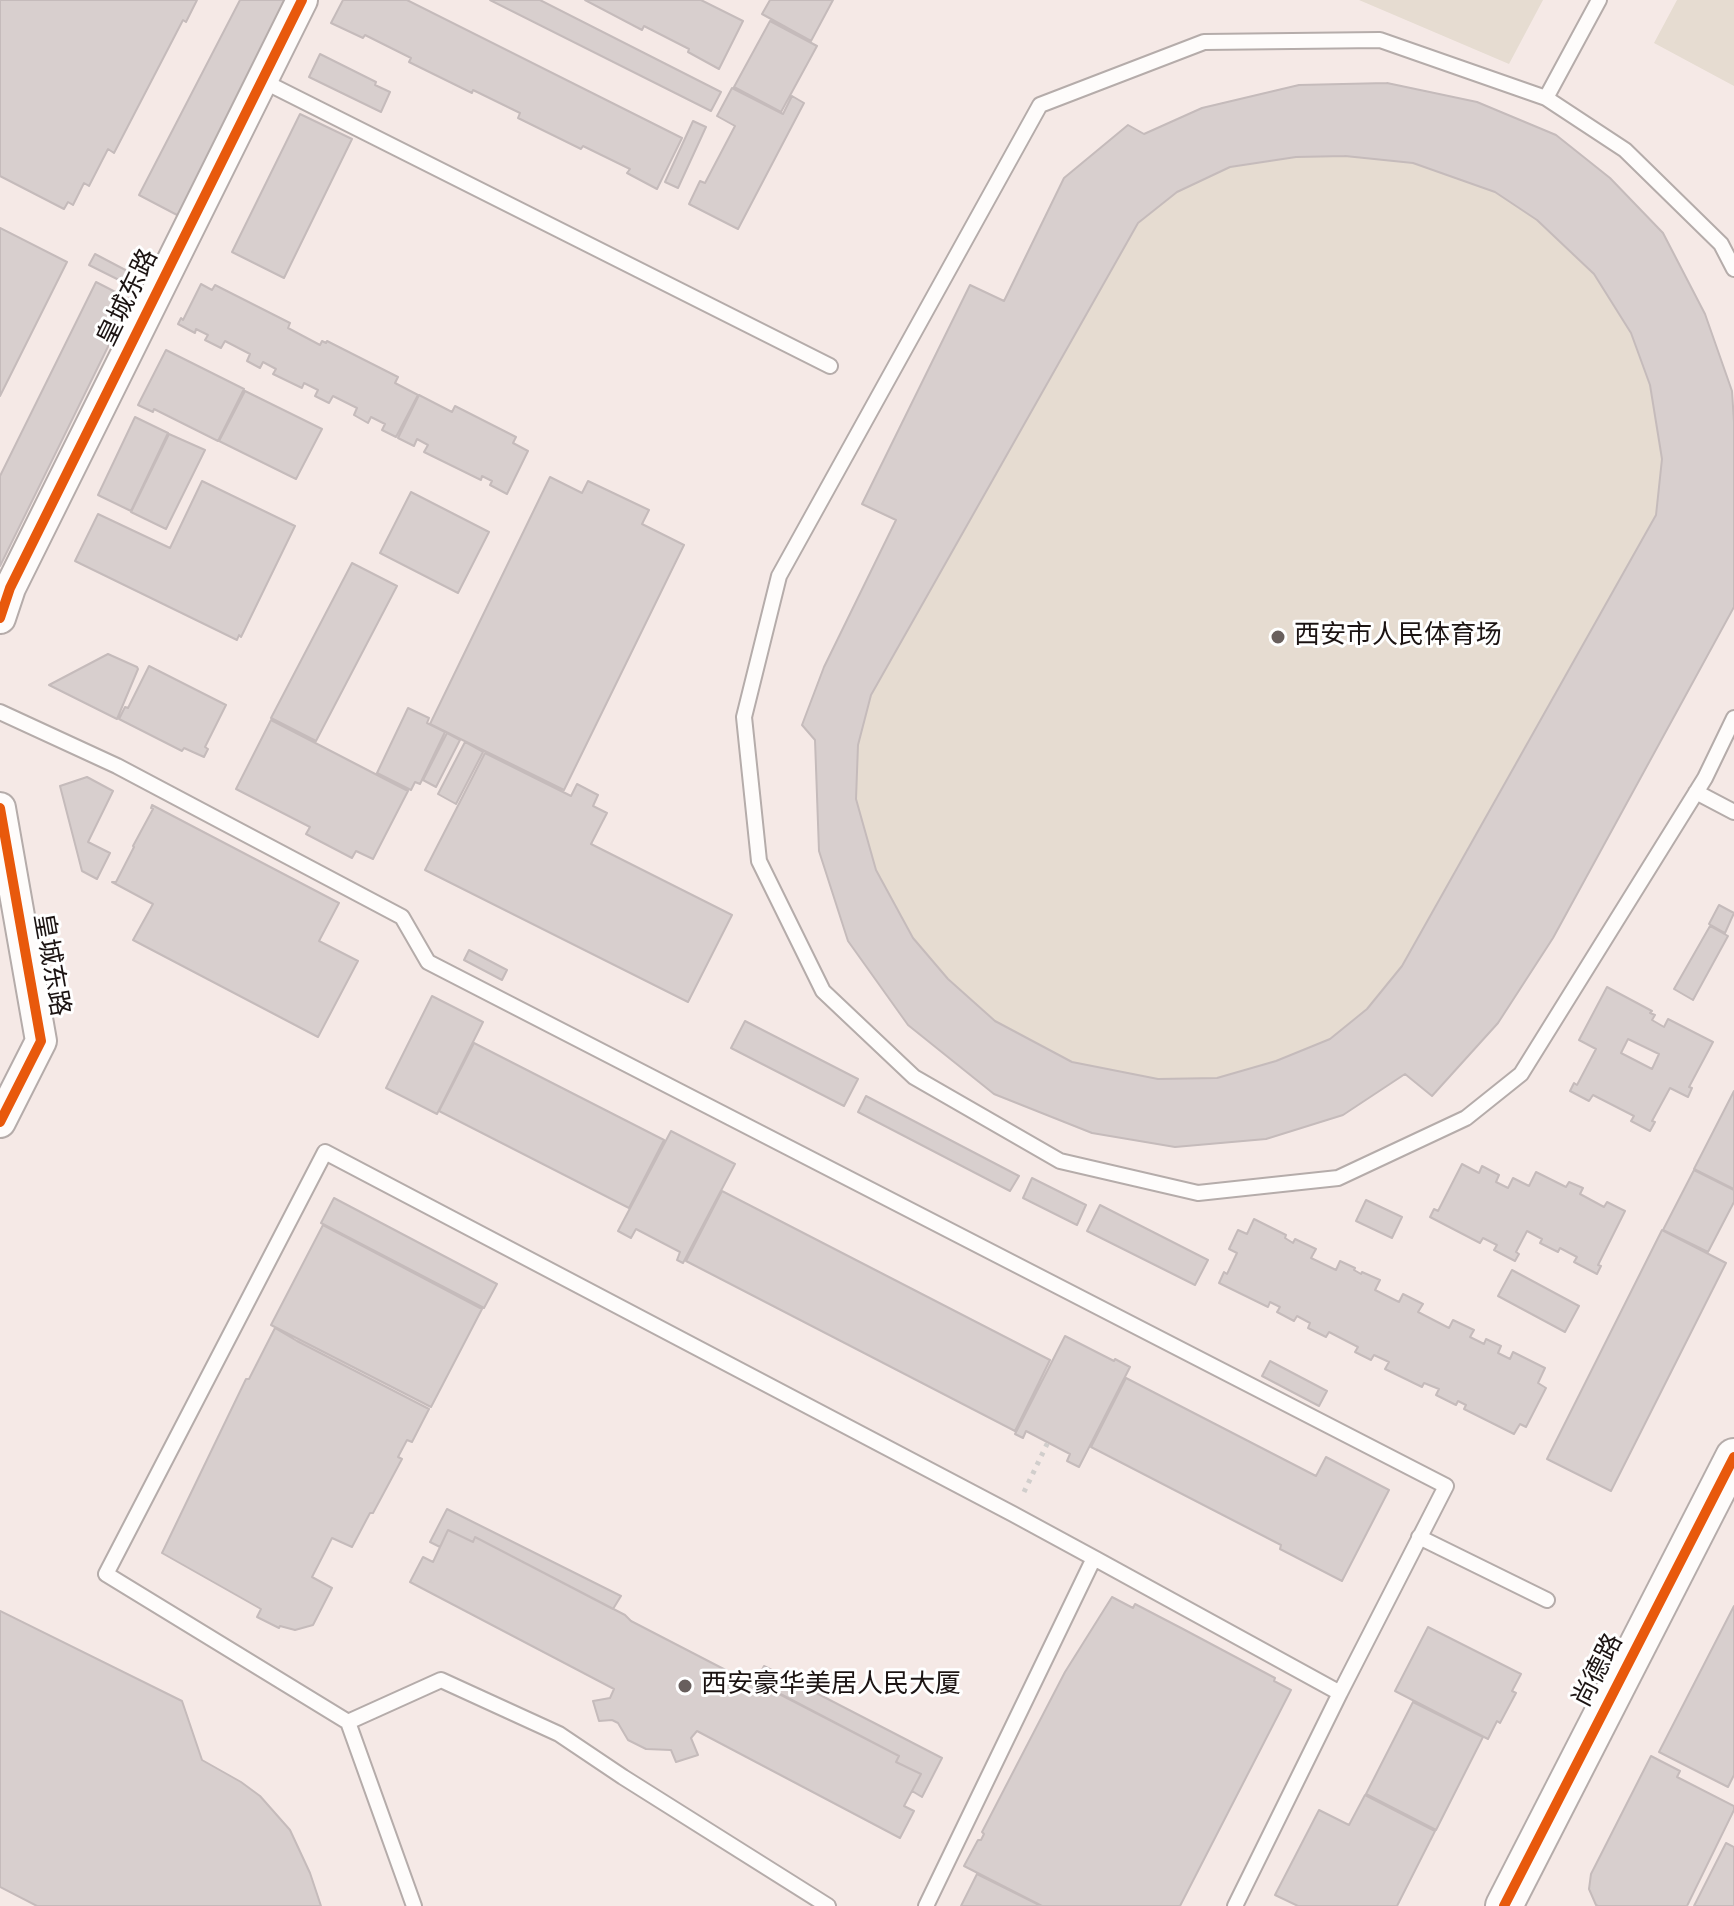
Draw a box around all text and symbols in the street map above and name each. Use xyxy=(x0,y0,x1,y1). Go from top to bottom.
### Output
street label: 皇城东路 xyxy=(92,244,166,352)
place label: 西安市人民体育场 xyxy=(1294,621,1502,653)
marker: 西安市人民体育场 xyxy=(1269,628,1287,646)
street label: 皇城东路 xyxy=(26,911,74,1019)
street label: 尚德路 xyxy=(1567,1629,1631,1713)
place label: 西安豪华美居人民大厦 xyxy=(701,1670,961,1702)
marker: 西安豪华美居人民大厦 xyxy=(676,1677,694,1695)

